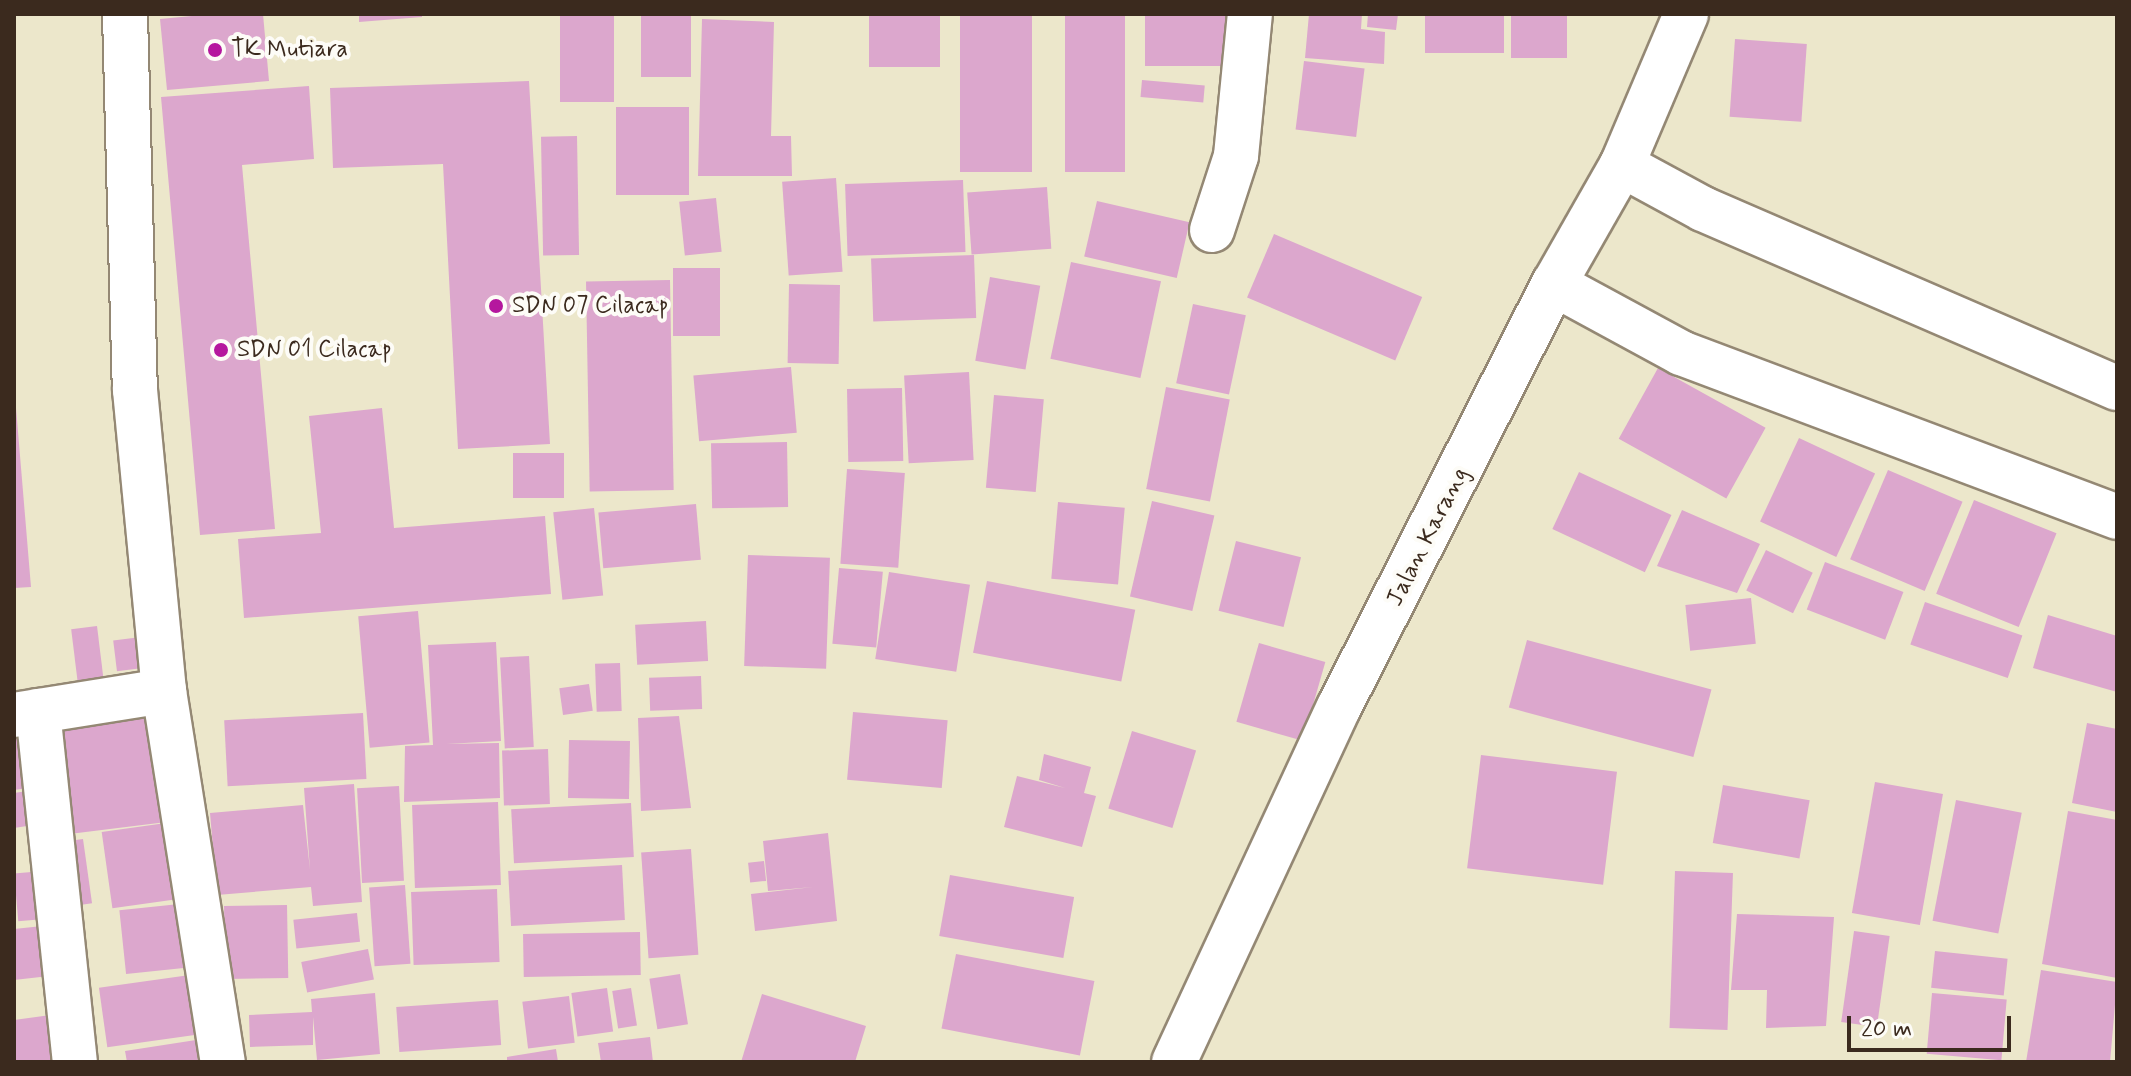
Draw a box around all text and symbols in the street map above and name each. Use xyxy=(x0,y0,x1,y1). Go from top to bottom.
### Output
place label: TK Mutiara xyxy=(231,36,350,64)
marker: TK Mutiara xyxy=(206,41,224,59)
place label: SDN 07 Cilacap xyxy=(512,292,668,320)
marker: SDN 07 Cilacap xyxy=(487,297,505,315)
place label: SDN 01 Cilacap xyxy=(237,336,392,364)
marker: SDN 01 Cilacap xyxy=(212,341,230,359)
street label: Jalan Karang xyxy=(1382,464,1474,610)
scale bar xyxy=(1851,1000,2015,1050)
text: 20 m xyxy=(1861,1014,1912,1045)

